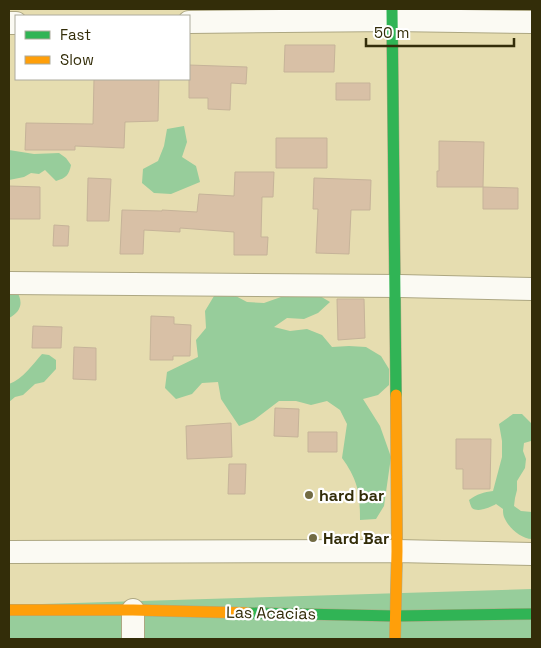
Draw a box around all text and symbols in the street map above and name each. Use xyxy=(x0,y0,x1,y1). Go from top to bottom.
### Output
legend xyxy=(15,15,190,80)
scale bar xyxy=(366,15,514,47)
text: 50 m xyxy=(374,23,409,42)
text: Fast xyxy=(60,25,91,44)
text: Slow xyxy=(60,50,94,69)
place label: hard bar xyxy=(319,485,384,506)
marker: hard bar xyxy=(303,489,315,501)
place label: Hard Bar xyxy=(323,528,389,549)
marker: Hard Bar xyxy=(307,532,319,544)
street label: Las Acacias xyxy=(226,602,316,624)

